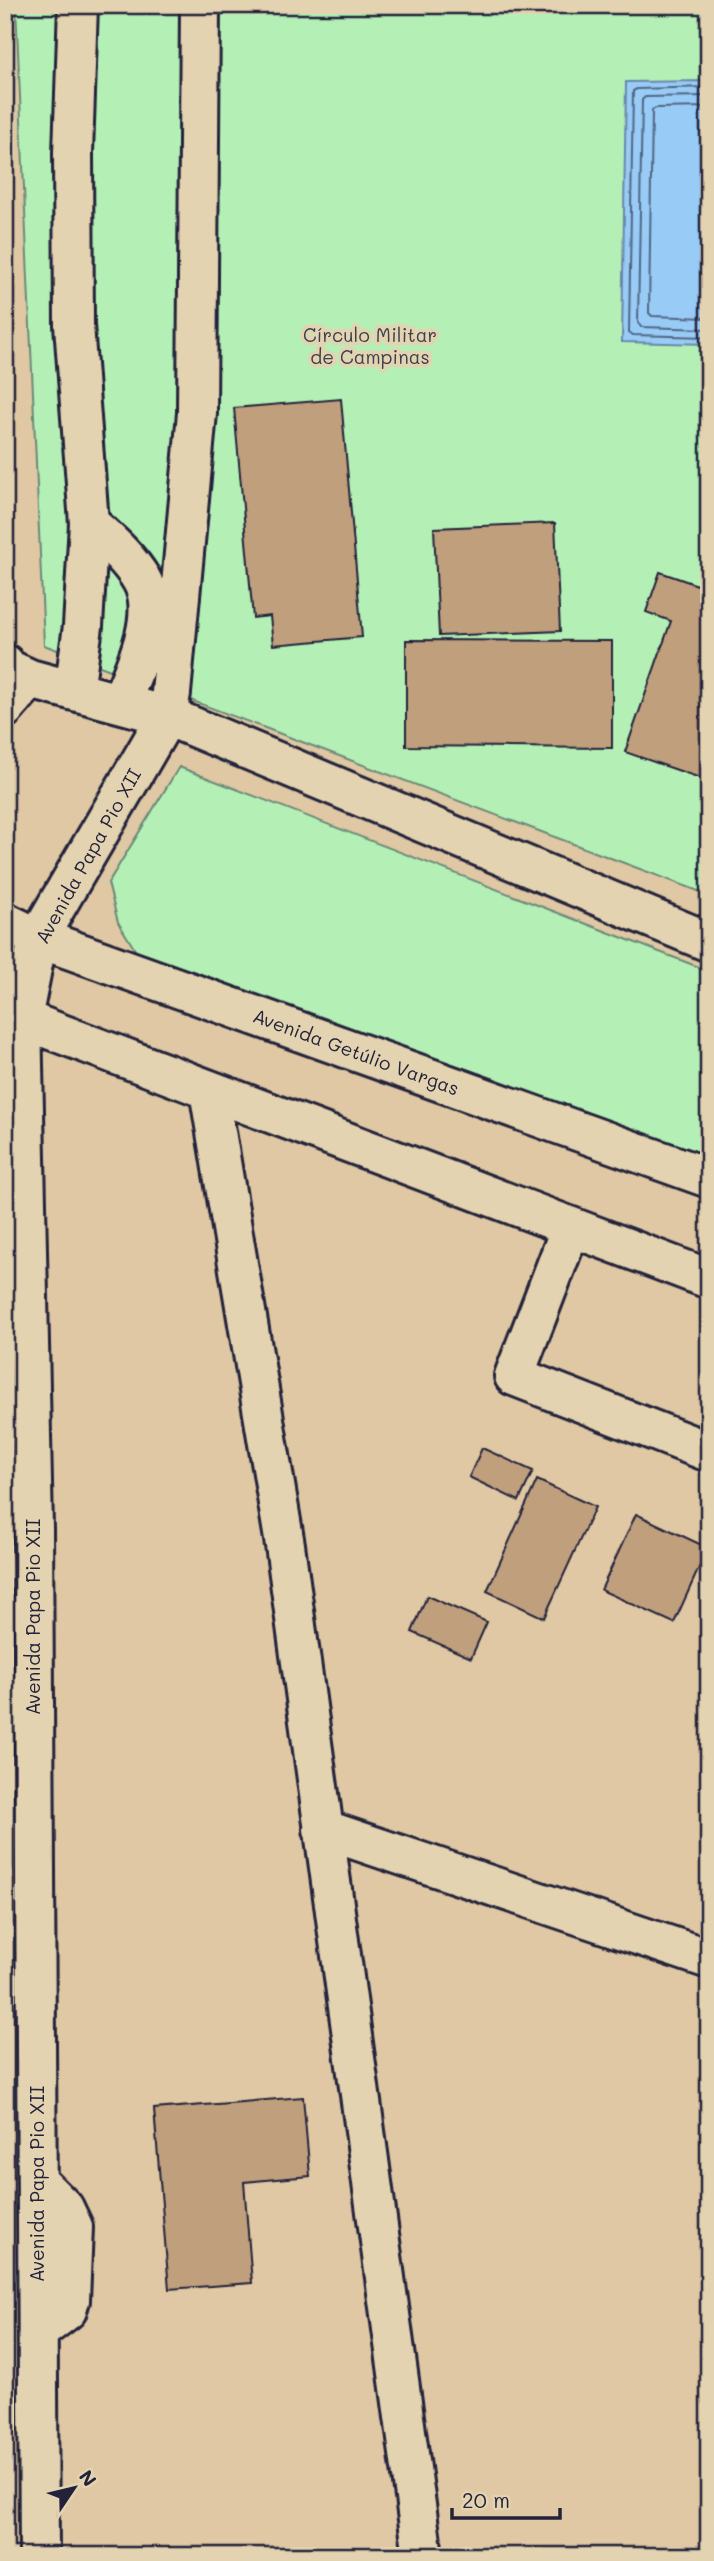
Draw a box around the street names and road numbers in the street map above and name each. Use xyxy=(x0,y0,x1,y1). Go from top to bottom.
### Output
street label: Avenida Papa Pio XII xyxy=(29,764,146,948)
street label: Avenida Getúlio Vargas xyxy=(250,1003,463,1100)
street label: Avenida Papa Pio XII xyxy=(20,1519,45,1715)
street label: Avenida Papa Pio XII xyxy=(24,2086,49,2282)

